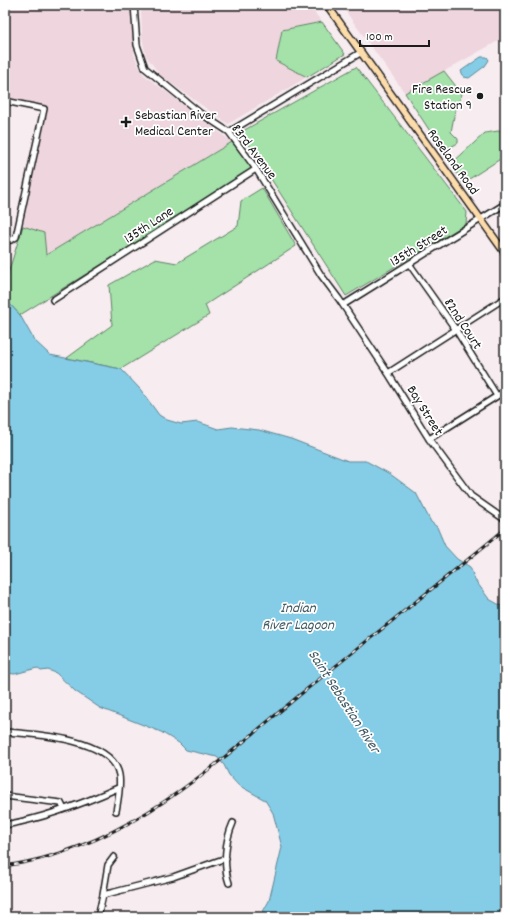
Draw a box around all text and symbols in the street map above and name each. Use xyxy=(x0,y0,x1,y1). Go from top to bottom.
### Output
scale bar xyxy=(360,22,429,48)
text: 100 m xyxy=(366,29,393,46)
place label: Fire Rescue Station 9 xyxy=(412,80,472,116)
marker: Fire Rescue Station 9 xyxy=(475,91,485,101)
place label: Sebastian River Medical Center xyxy=(135,106,217,142)
marker: Sebastian River Medical Center xyxy=(120,116,132,128)
street label: 83rd Avenue xyxy=(226,120,281,184)
street label: Roseland Road xyxy=(422,125,483,199)
street label: 135th Lane xyxy=(120,202,178,249)
street label: 135th Street xyxy=(386,221,452,272)
street label: 82nd Court xyxy=(438,295,486,354)
street label: Bay Street xyxy=(401,382,448,440)
water label: Indian River Lagoon xyxy=(262,598,335,637)
water label: Saint Sebastian River xyxy=(302,646,386,759)

